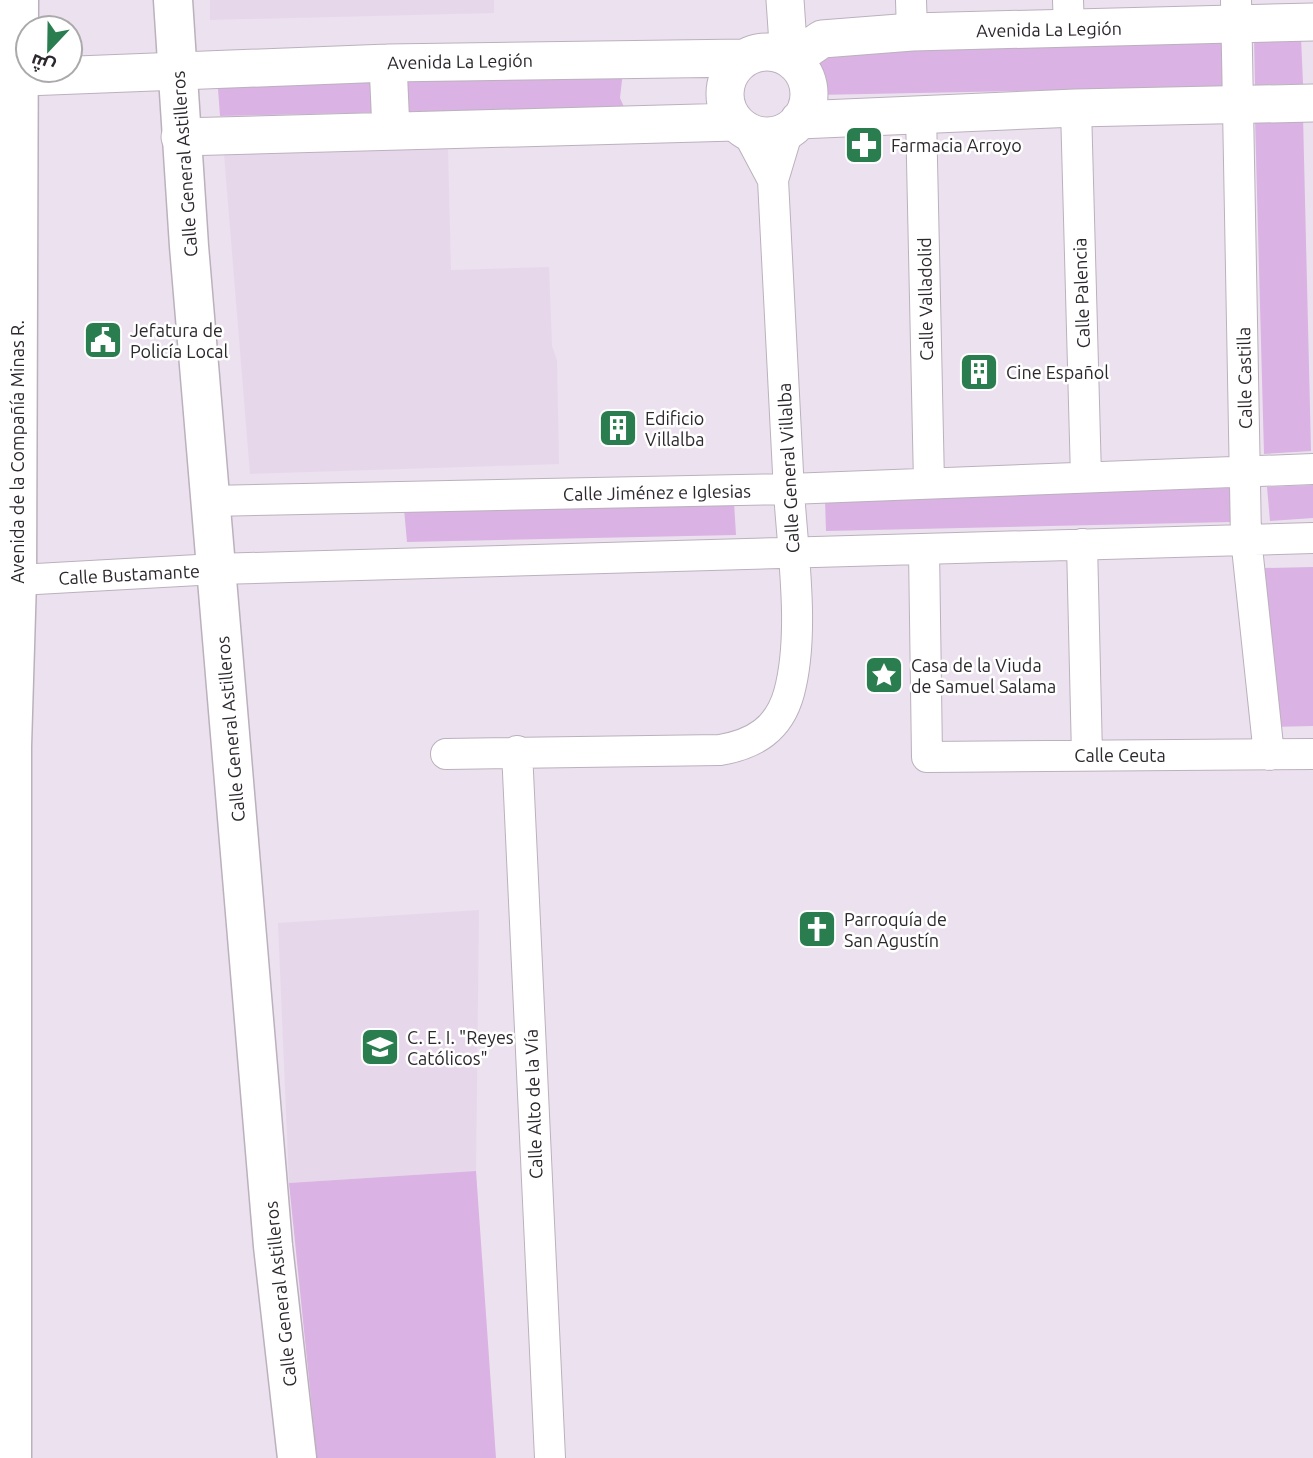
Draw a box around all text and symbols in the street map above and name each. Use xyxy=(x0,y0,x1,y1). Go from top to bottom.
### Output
north arrow xyxy=(14,14,84,84)
street label: Avenida La Legión xyxy=(976,18,1122,40)
text: ش xyxy=(27,49,58,80)
street label: Avenida La Legión xyxy=(387,50,533,72)
street label: Calle General Astilleros xyxy=(168,70,200,258)
pharmacy icon: Farmacia Arroyo xyxy=(843,124,885,166)
place label: Farmacia Arroyo xyxy=(891,135,1022,155)
street label: Calle Valladolid xyxy=(914,237,936,361)
street label: Calle Palencia xyxy=(1069,237,1093,349)
public building icon: Jefatura de Policía Local xyxy=(82,319,124,361)
street label: Avenida de la Compañía Minas R. xyxy=(7,320,27,584)
place label: Jefatura de Policía Local xyxy=(130,320,229,361)
street label: Calle Castilla xyxy=(1233,327,1255,429)
building icon: Cine Español xyxy=(958,351,1000,393)
place label: Cine Español xyxy=(1006,362,1109,382)
street label: Calle General Villalba xyxy=(774,382,802,554)
building icon: Edificio Villalba xyxy=(597,407,639,449)
place label: Edificio Villalba xyxy=(645,408,705,449)
street label: Calle Jiménez e Iglesias xyxy=(563,480,751,504)
street label: Calle Bustamante xyxy=(58,560,200,588)
street label: Calle General Astilleros xyxy=(212,635,248,823)
place icon: Casa de la Viuda de Samuel Salama xyxy=(863,654,905,696)
place label: Casa de la Viuda de Samuel Salama xyxy=(911,655,1056,696)
street label: Calle Ceuta xyxy=(1074,745,1166,765)
church icon: Parroquía de San Agustín xyxy=(796,908,838,950)
place label: Parroquía de San Agustín xyxy=(844,909,947,950)
school or university icon: C. E. I. "Reyes Católicos" xyxy=(359,1026,401,1068)
place label: C. E. I. "Reyes Católicos" xyxy=(407,1027,514,1068)
street label: Calle Alto de la Vía xyxy=(520,1029,546,1179)
street label: Calle General Astilleros xyxy=(260,1200,300,1388)

